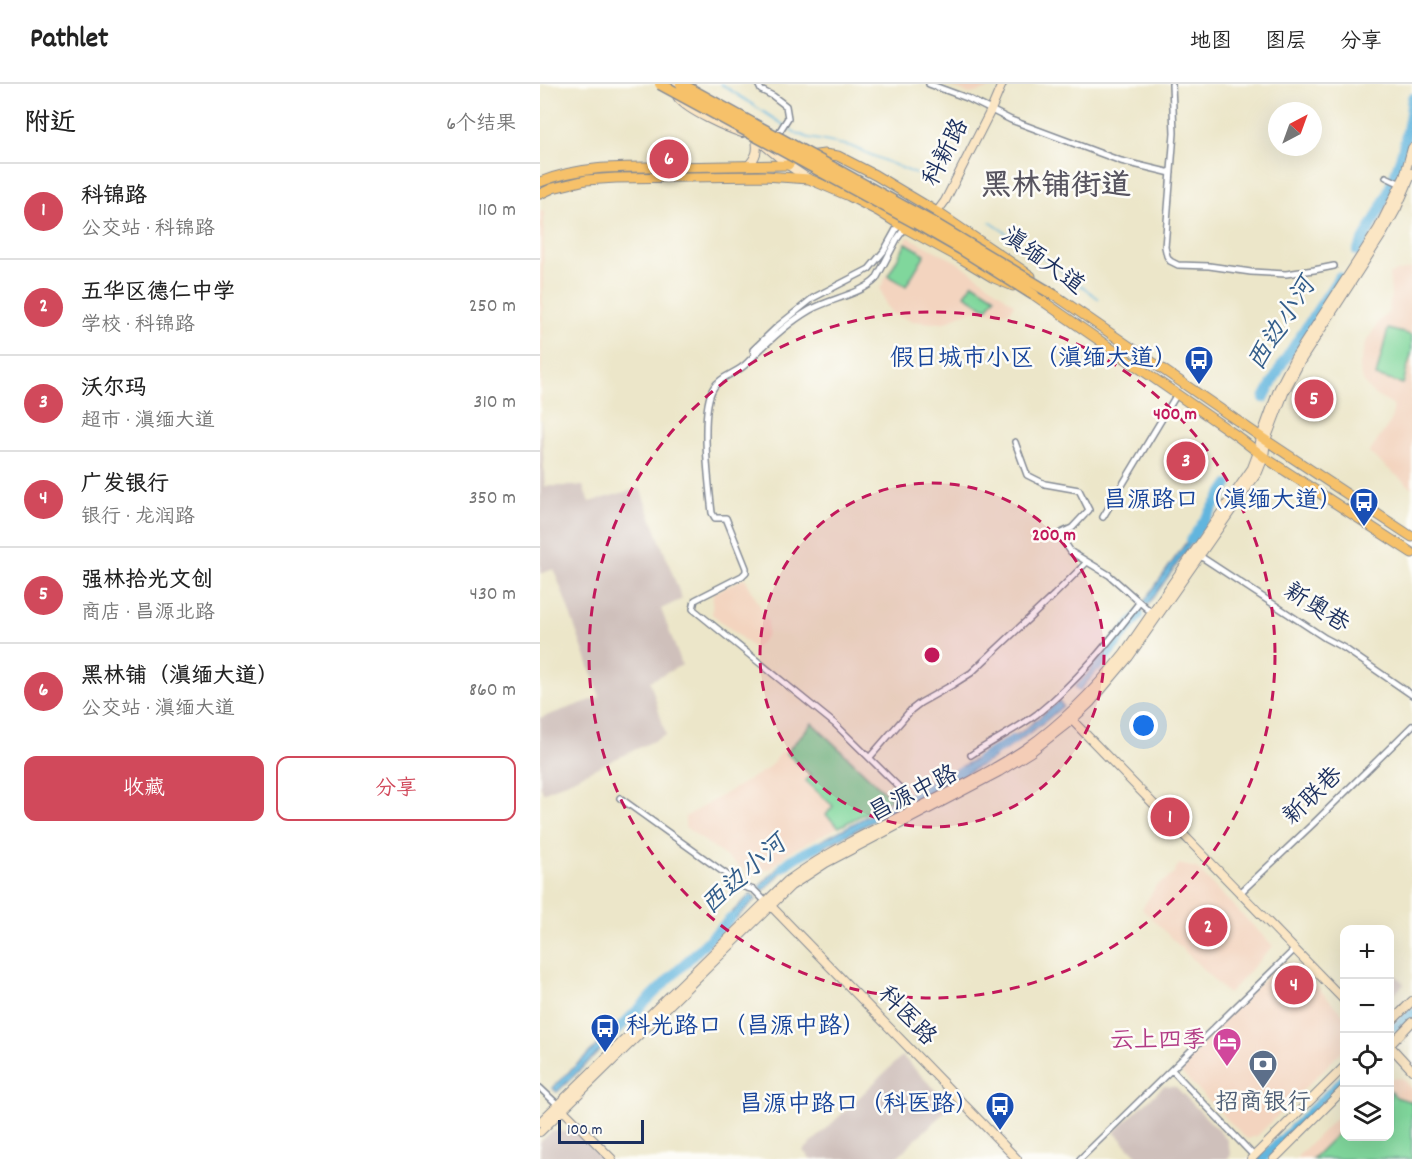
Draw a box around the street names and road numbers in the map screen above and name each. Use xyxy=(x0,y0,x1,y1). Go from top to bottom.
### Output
street label: 科新路 xyxy=(916,113,978,193)
street label: 滇缅大道 xyxy=(993,220,1091,304)
street label: 新奥巷 xyxy=(1276,576,1356,642)
street label: 昌源中路 xyxy=(864,758,964,832)
street label: 新联巷 xyxy=(1276,760,1352,834)
street label: 科医路 xyxy=(869,979,943,1055)

